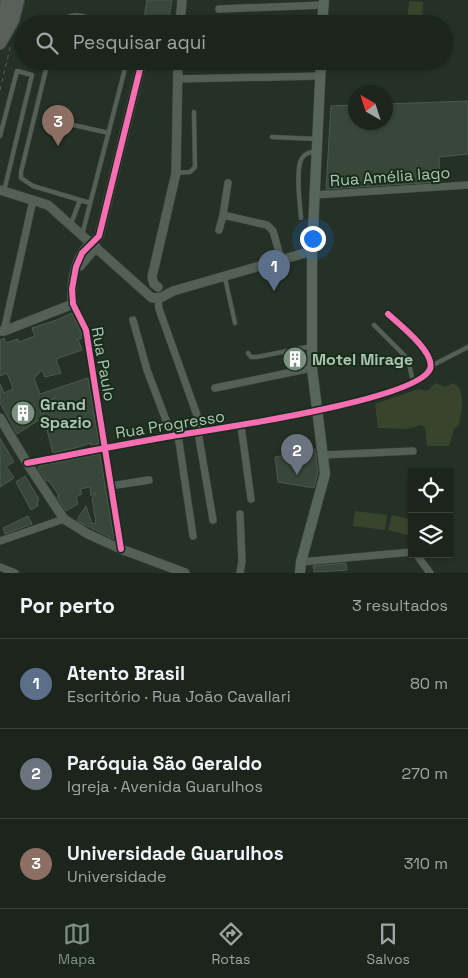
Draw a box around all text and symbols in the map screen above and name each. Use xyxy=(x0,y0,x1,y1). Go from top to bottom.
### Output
search box xyxy=(15,15,453,70)
icon: search xyxy=(33,29,61,57)
text: Pesquisar aqui xyxy=(73,30,206,55)
north arrow xyxy=(348,85,393,130)
pin: 3 xyxy=(42,105,74,146)
street label: Rua Amélia lago xyxy=(329,162,451,191)
your location xyxy=(300,226,326,252)
pin: 1 xyxy=(258,250,290,291)
street label: Rua Paulo xyxy=(87,325,120,403)
building icon: Motel Mirage xyxy=(282,346,308,372)
place label: Motel Mirage xyxy=(312,349,413,370)
place label: Grand Spazio xyxy=(40,394,92,433)
building icon: Grand Spazio xyxy=(10,400,36,426)
street label: Rua Progresso xyxy=(114,405,226,444)
pin: 2 xyxy=(281,434,313,475)
map controls xyxy=(408,468,453,558)
button: locate xyxy=(408,468,453,513)
button: layers xyxy=(408,513,453,558)
text: Por perto xyxy=(20,592,115,619)
text: 3 resultados xyxy=(352,595,448,616)
text: Atento Brasil xyxy=(67,661,185,686)
text: 1 xyxy=(32,673,40,694)
text: 80 m xyxy=(410,673,448,694)
text: Escritório · Rua João Cavallari xyxy=(67,686,291,707)
text: Paróquia São Geraldo xyxy=(67,751,262,776)
text: 2 xyxy=(31,763,41,784)
text: 270 m xyxy=(401,763,448,784)
text: Igreja · Avenida Guarulhos xyxy=(67,776,263,797)
text: Universidade Guarulhos xyxy=(67,841,284,866)
text: 3 xyxy=(31,853,41,874)
text: 310 m xyxy=(404,853,448,874)
text: Universidade xyxy=(67,866,166,887)
tab: Mapa xyxy=(58,920,95,968)
tab: Rotas xyxy=(211,920,250,968)
tab: Salvos xyxy=(367,920,410,968)

